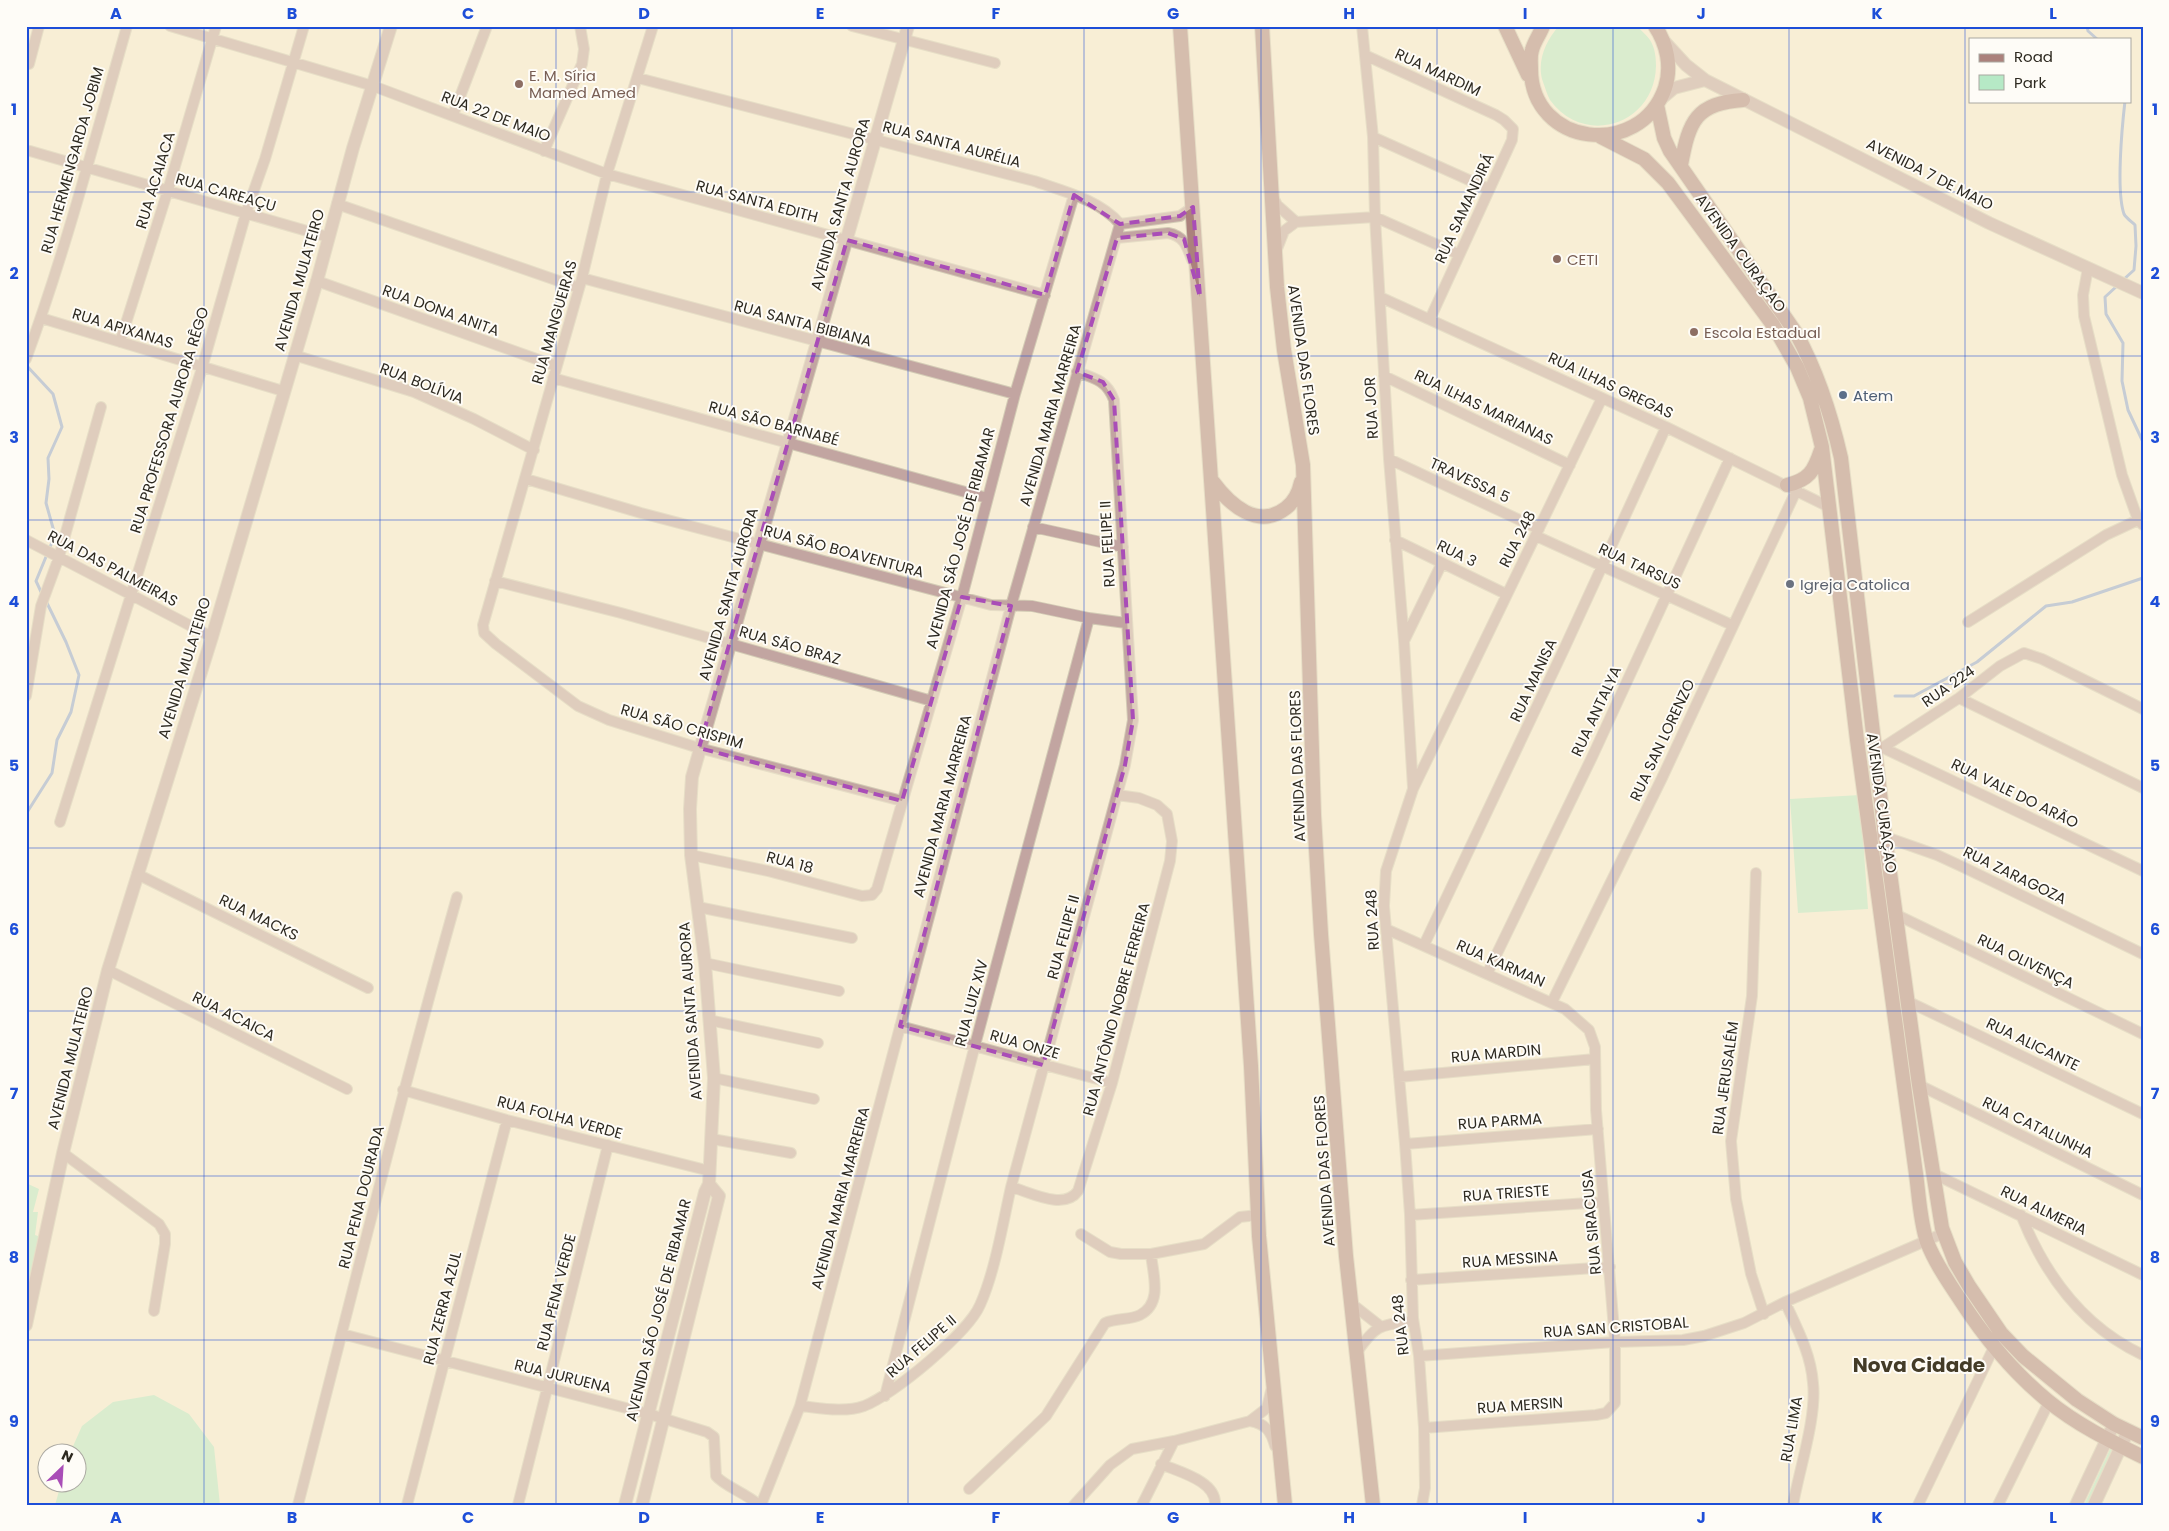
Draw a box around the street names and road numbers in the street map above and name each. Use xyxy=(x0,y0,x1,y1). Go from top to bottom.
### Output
street label: RUA MARDIM xyxy=(1392,43,1484,101)
street label: RUA HERMENGARDA JOBIM xyxy=(35,64,109,256)
street label: RUA 22 DE MAIO xyxy=(438,86,554,147)
street label: AVENIDA SANTA AURORA xyxy=(805,115,875,293)
street label: RUA SANTA AURÉLIA xyxy=(881,115,1023,173)
street label: RUA ACAIACA xyxy=(130,129,180,231)
street label: AVENIDA 7 DE MAIO xyxy=(1863,133,1997,215)
street label: RUA SAMANDIRÁ xyxy=(1429,149,1499,267)
street label: RUA CAREAÇU xyxy=(173,168,279,216)
street label: RUA SANTA EDITH xyxy=(694,175,820,227)
street label: AVENIDA CURAÇAO xyxy=(1691,190,1791,317)
street label: AVENIDA MULATEIRO xyxy=(269,206,329,354)
street label: RUA MANGUEIRAS xyxy=(526,258,582,386)
street label: RUA DONA ANITA xyxy=(380,279,502,341)
street label: AVENIDA DAS FLORES xyxy=(1283,283,1325,437)
street label: RUA SANTA BIBIANA xyxy=(732,295,874,351)
street label: RUA APIXANAS xyxy=(70,303,176,353)
street label: RUA PROFESSORA AURORA RÊGO xyxy=(125,304,214,536)
street label: AVENIDA MARIA MARREIRA xyxy=(1014,321,1086,509)
street label: RUA ILHAS GREGAS xyxy=(1545,347,1677,423)
street label: RUA BOLÍVIA xyxy=(377,357,467,409)
street label: RUA ILHAS MARIANAS xyxy=(1411,364,1557,450)
street label: RUA JOR xyxy=(1359,376,1383,440)
street label: RUA SÃO BARNABÉ xyxy=(707,396,841,450)
street label: AVENIDA SÃO JOSÉ DE RIBAMAR xyxy=(920,425,1000,651)
street label: TRAVESSA 5 xyxy=(1426,452,1514,508)
street label: RUA FELIPE II xyxy=(1094,500,1120,588)
street label: AVENIDA SANTA AURORA xyxy=(693,505,763,683)
street label: RUA 248 xyxy=(1494,507,1540,571)
street label: RUA SÃO BOAVENTURA xyxy=(762,520,926,582)
street label: RUA DAS PALMEIRAS xyxy=(44,525,182,611)
street label: RUA 3 xyxy=(1433,534,1481,572)
street label: RUA TARSUS xyxy=(1595,538,1685,594)
street label: AVENIDA MULATEIRO xyxy=(152,594,216,741)
street label: RUA SÃO BRAZ xyxy=(737,620,843,670)
street label: RUA MANISA xyxy=(1505,635,1561,725)
street label: RUA 224 xyxy=(1917,660,1979,712)
street label: RUA ANTALYA xyxy=(1566,662,1626,760)
street label: RUA SAN LORENZO xyxy=(1625,675,1700,804)
street label: AVENIDA DAS FLORES xyxy=(1284,690,1310,842)
street label: RUA SÃO CRISPIM xyxy=(618,698,746,754)
street label: AVENIDA MARIA MARREIRA xyxy=(907,712,977,900)
street label: AVENIDA CURAÇAO xyxy=(1862,732,1902,875)
street label: RUA VALE DO ARÃO xyxy=(1948,753,2082,833)
street label: RUA ZARAGOZA xyxy=(1960,841,2070,909)
street label: RUA 18 xyxy=(764,846,816,878)
street label: RUA MACKS xyxy=(216,889,302,945)
street label: RUA 248 xyxy=(1360,889,1384,951)
street label: RUA FELIPE II xyxy=(1042,892,1084,982)
street label: RUA ANTÔNIO NOBRE FERREIRA xyxy=(1077,900,1155,1118)
street label: AVENIDA SANTA AURORA xyxy=(673,921,707,1101)
street label: RUA OLIVENÇA xyxy=(1974,928,2078,994)
street label: RUA KARMAN xyxy=(1453,934,1549,992)
street label: RUA LUIZ XIV xyxy=(949,957,993,1049)
street label: AVENIDA MULATEIRO xyxy=(42,984,98,1132)
street label: RUA ACAICA xyxy=(189,986,279,1046)
street label: RUA ALICANTE xyxy=(1983,1012,2083,1076)
street label: RUA JERUSALÉM xyxy=(1707,1020,1743,1136)
street label: RUA ONZE xyxy=(988,1024,1062,1064)
street label: RUA MARDIN xyxy=(1450,1039,1542,1067)
street label: RUA FOLHA VERDE xyxy=(495,1090,625,1144)
street label: RUA CATALUNHA xyxy=(1979,1091,2097,1163)
street label: AVENIDA DAS FLORES xyxy=(1308,1095,1340,1247)
street label: AVENIDA MARIA MARREIRA xyxy=(805,1104,875,1292)
street label: RUA PARMA xyxy=(1457,1108,1543,1134)
street label: RUA PENA DOURADA xyxy=(333,1123,389,1271)
street label: RUA SIRACUSA xyxy=(1576,1168,1606,1276)
street label: RUA TRIESTE xyxy=(1462,1180,1550,1206)
street label: RUA ALMERIA xyxy=(1997,1180,2091,1240)
street label: AVENIDA SÃO JOSÉ DE RIBAMAR xyxy=(620,1197,696,1423)
street label: RUA PENA VERDE xyxy=(531,1231,581,1353)
street label: RUA MESSINA xyxy=(1461,1245,1559,1273)
street label: RUA ZERRA AZUL xyxy=(418,1249,466,1367)
street label: RUA 248 xyxy=(1386,1294,1414,1356)
street label: RUA FELIPE II xyxy=(881,1310,961,1382)
street label: RUA SAN CRISTOBAL xyxy=(1543,1311,1690,1343)
street label: RUA JURUENA xyxy=(512,1354,614,1398)
street label: RUA MERSIN xyxy=(1476,1392,1564,1418)
street label: RUA LIMA xyxy=(1775,1394,1807,1464)

